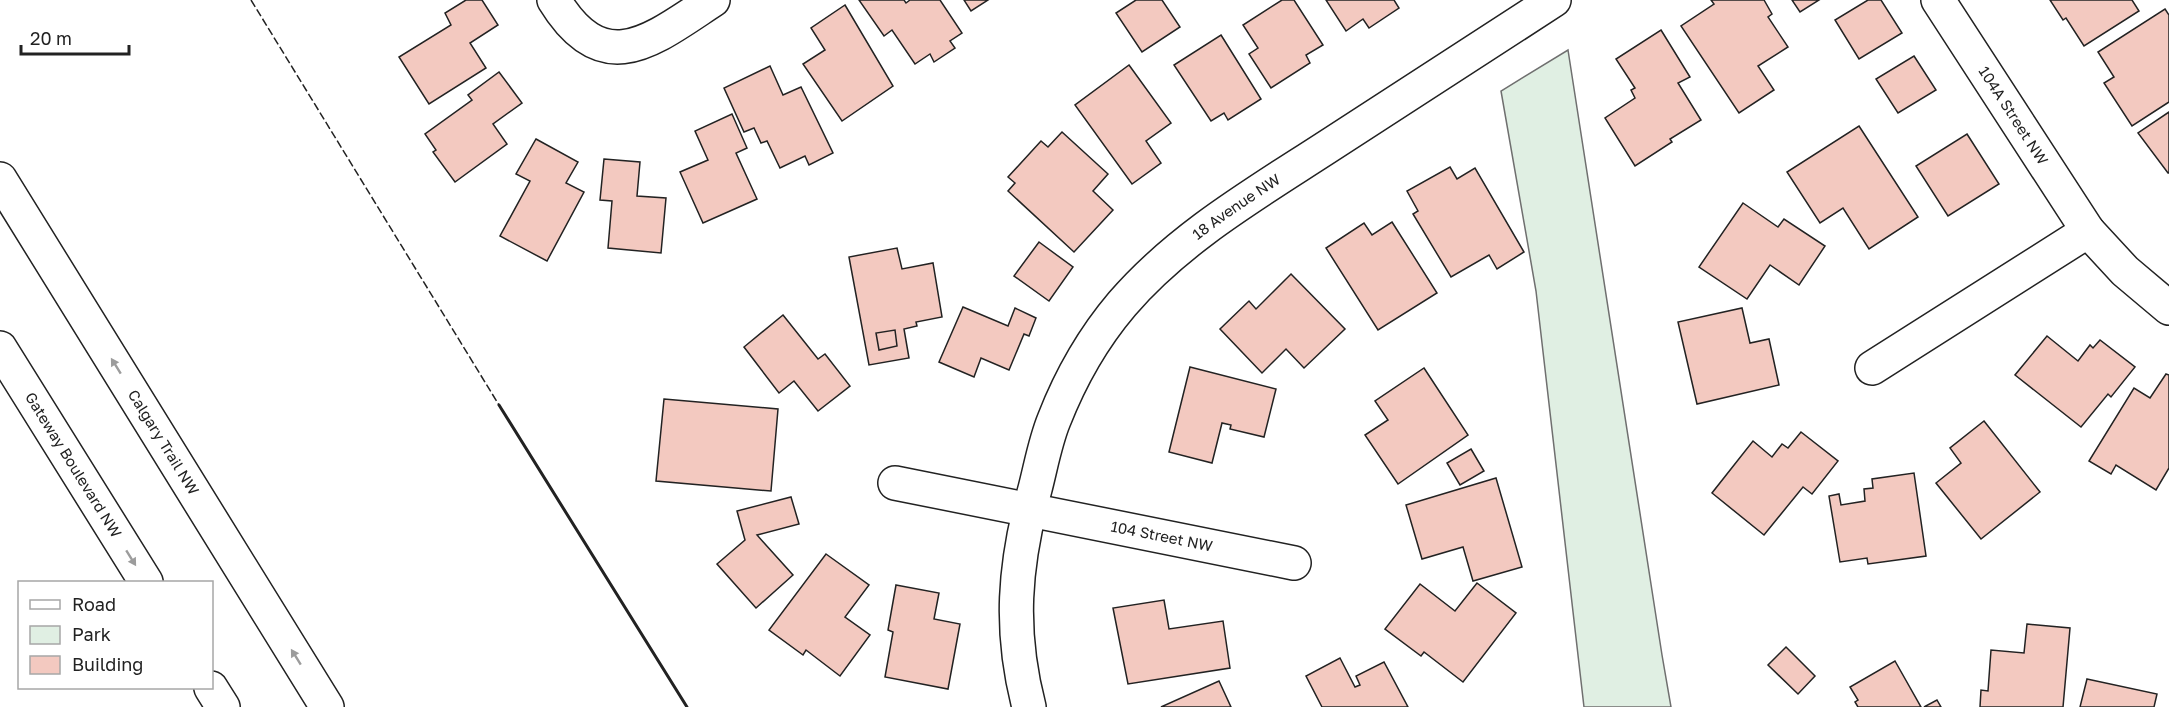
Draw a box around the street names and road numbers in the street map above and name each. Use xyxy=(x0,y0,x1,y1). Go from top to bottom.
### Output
street label: 104A Street NW xyxy=(1976,63,2052,168)
street label: 18 Avenue NW xyxy=(1188,170,1283,243)
street label: Calgary Trail NW xyxy=(125,386,203,498)
street label: Gateway Boulevard NW xyxy=(22,389,126,541)
street label: 104 Street NW xyxy=(1109,516,1214,554)

